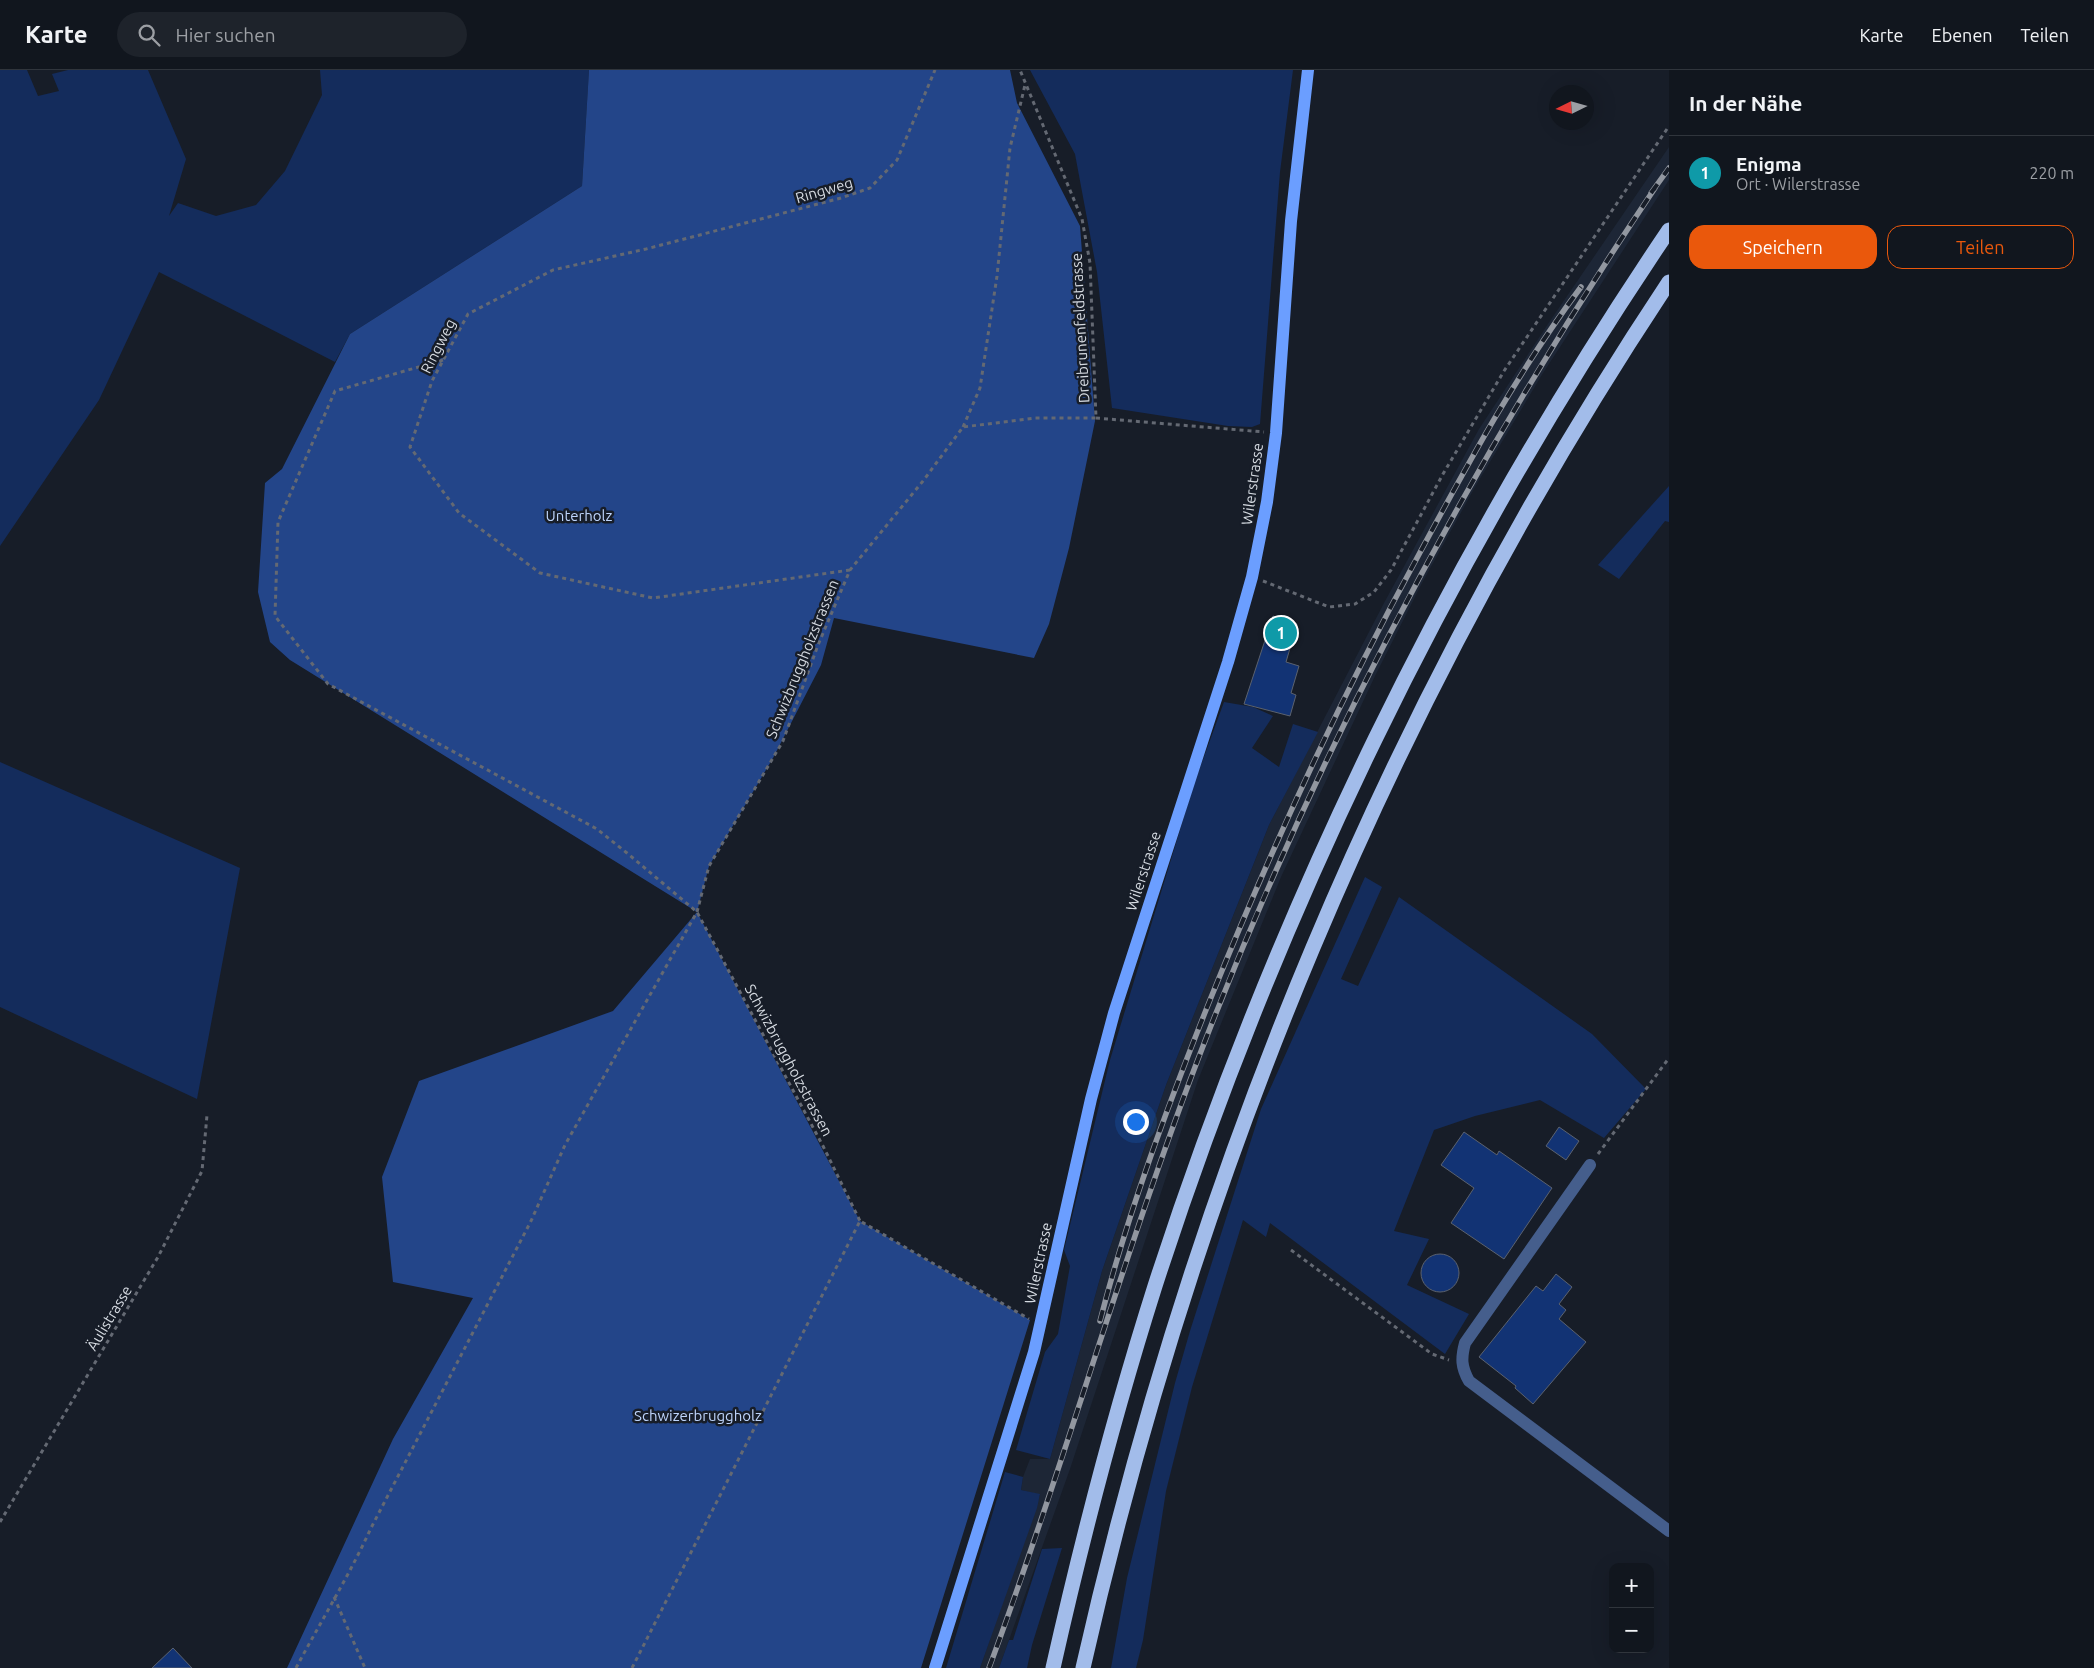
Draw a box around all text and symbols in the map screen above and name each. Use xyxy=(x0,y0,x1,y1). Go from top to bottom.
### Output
search box xyxy=(117,12,467,57)
text: Karte xyxy=(25,21,87,48)
icon: search xyxy=(135,21,163,49)
text: Hier suchen xyxy=(175,24,276,46)
text: Karte xyxy=(1860,25,1904,45)
text: Ebenen xyxy=(1932,25,1993,45)
text: Teilen xyxy=(2021,25,2069,45)
north arrow xyxy=(1549,85,1594,130)
text: In der Nähe xyxy=(1689,91,1802,115)
text: Enigma xyxy=(1736,153,1802,175)
text: 1 xyxy=(1700,164,1710,182)
text: 220 m xyxy=(2029,164,2074,182)
street label: Ringweg xyxy=(793,174,855,206)
text: Ort · Wilerstrasse xyxy=(1736,175,1860,193)
button: Speichern xyxy=(1689,225,1877,269)
button: Teilen xyxy=(1887,225,2074,269)
street label: Dreibrunenfeldstrasse xyxy=(1068,252,1092,404)
street label: Ringweg xyxy=(417,316,459,376)
street label: Wilerstrasse xyxy=(1238,442,1266,526)
park label: Unterholz xyxy=(546,507,613,524)
street label: Schwizbruggholzstrassen xyxy=(762,577,842,741)
pin: 1 xyxy=(1265,614,1297,652)
street label: Wilerstrasse xyxy=(1122,829,1164,913)
street label: Schwizbruggholzstrassen xyxy=(742,981,836,1139)
your location xyxy=(1123,1109,1149,1135)
street label: Wilerstrasse xyxy=(1021,1221,1055,1305)
street label: Äulistrasse xyxy=(83,1282,135,1354)
park label: Schwizerbruggholz xyxy=(634,1407,762,1424)
map controls xyxy=(1609,1563,1654,1653)
button: + xyxy=(1609,1563,1654,1608)
button: − xyxy=(1609,1608,1654,1653)

